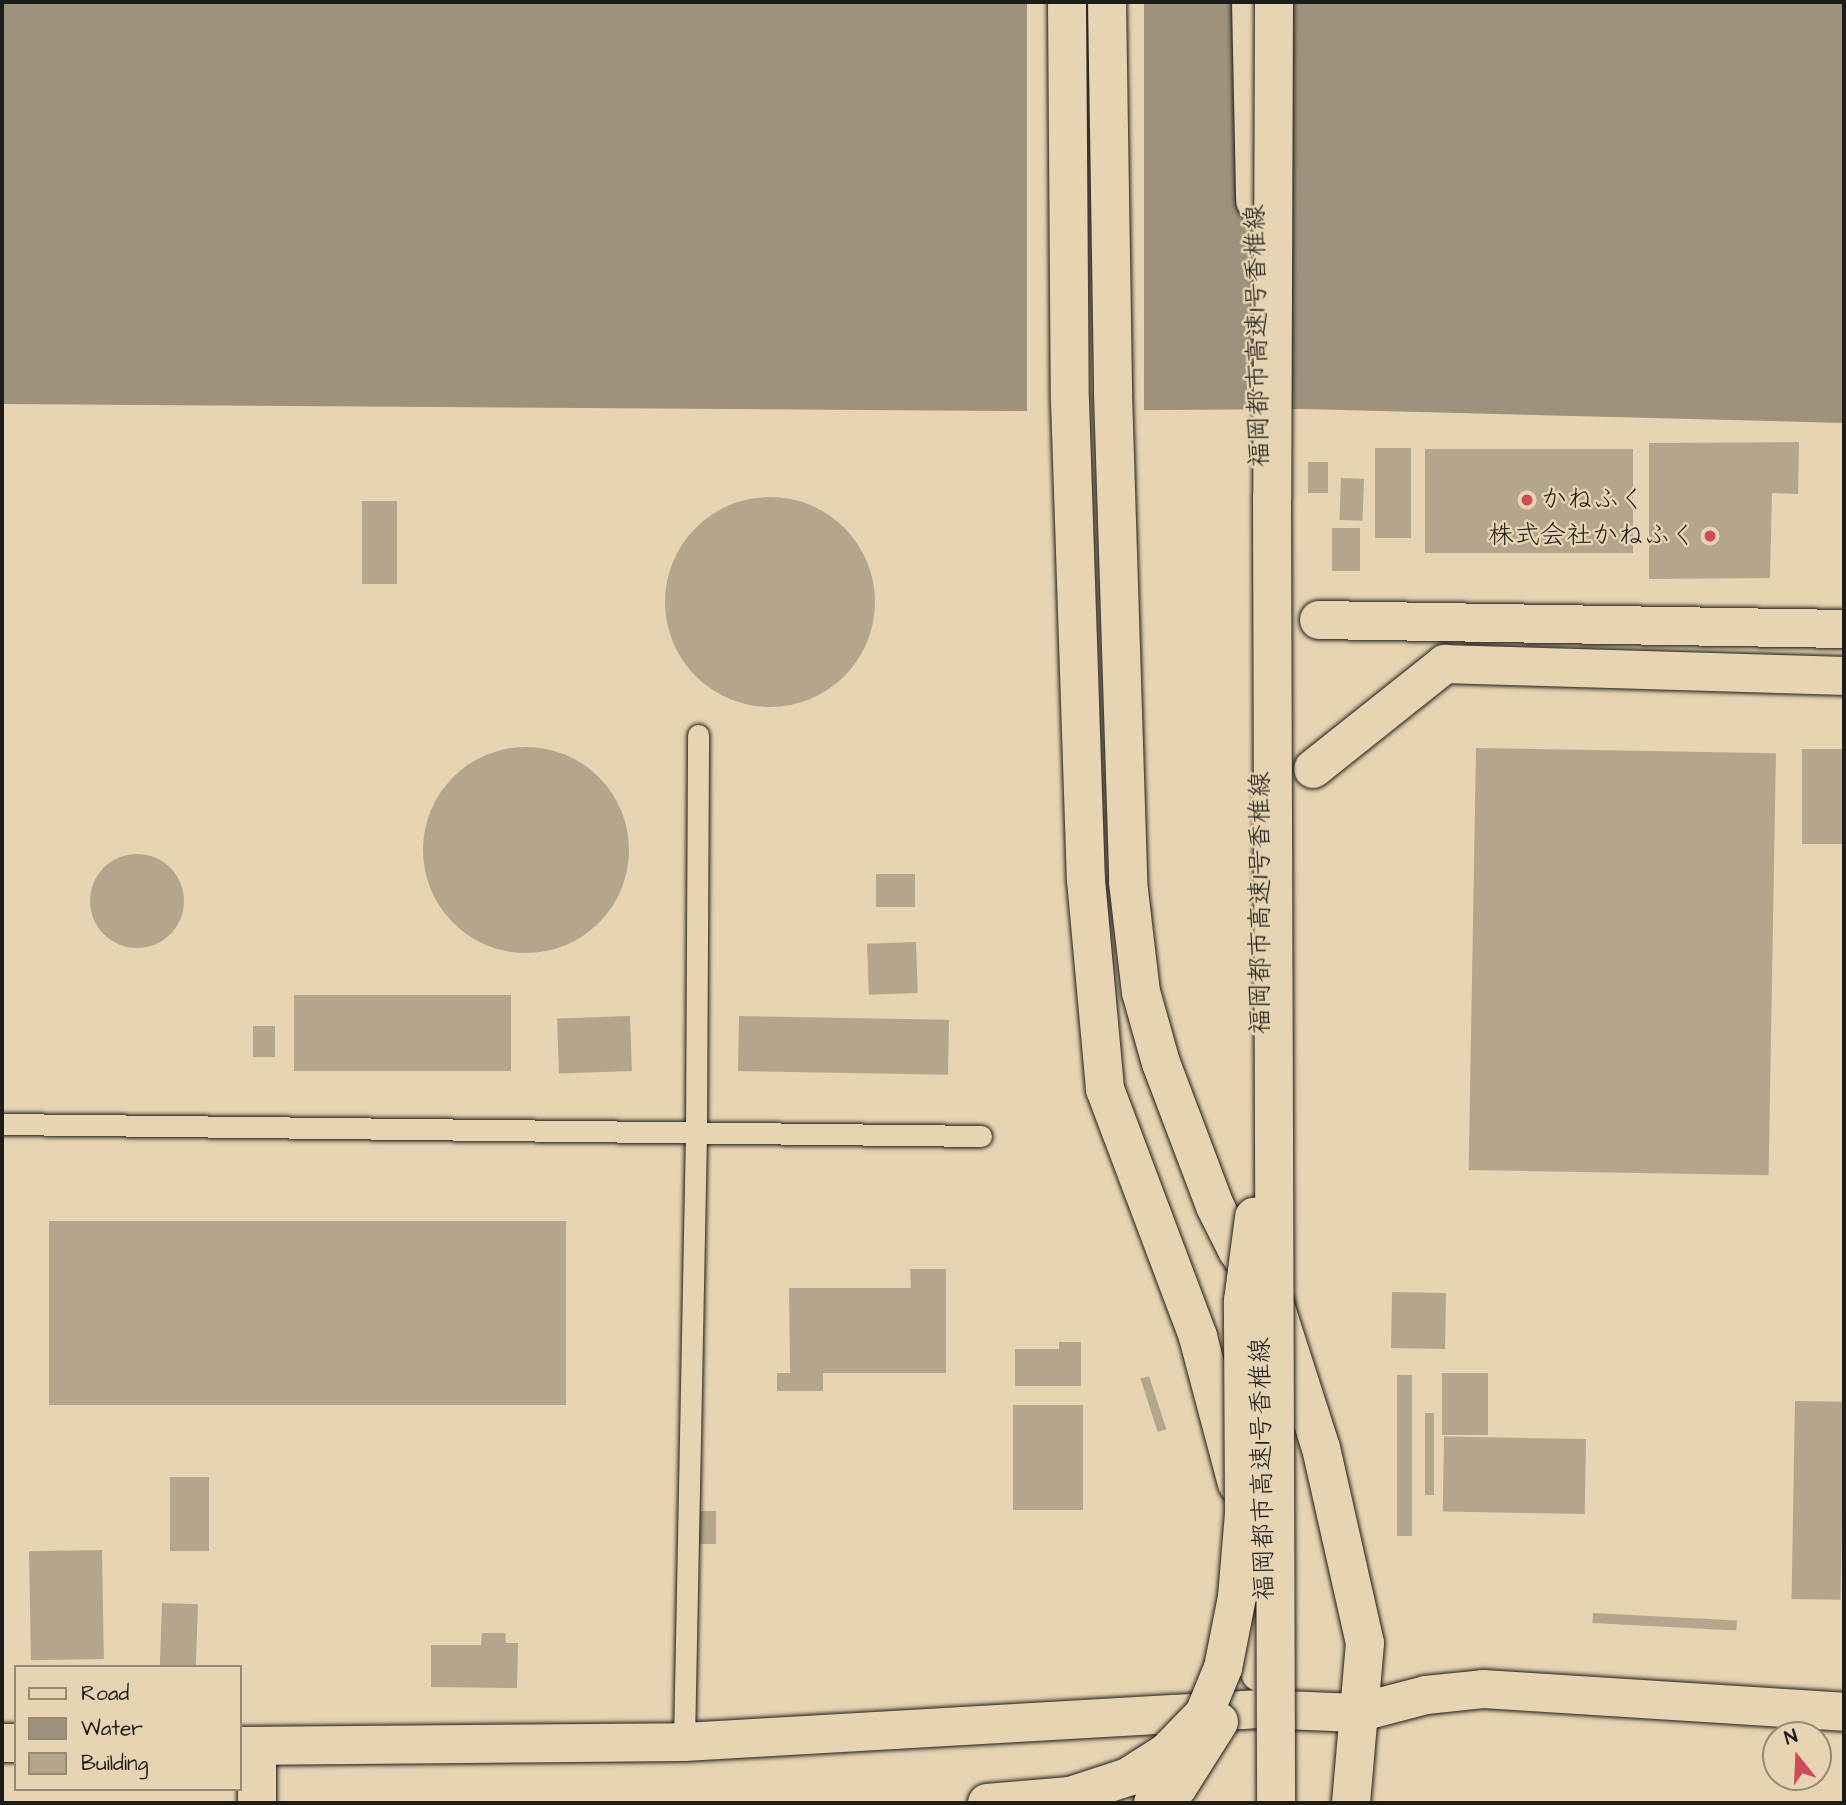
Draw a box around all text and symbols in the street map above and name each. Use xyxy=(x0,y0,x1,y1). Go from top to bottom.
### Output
street label: 福岡都市高速1号香椎線 xyxy=(1240,204,1276,468)
place label: かねふく xyxy=(1541,484,1645,516)
marker: かねふく xyxy=(1519,492,1535,508)
place label: 株式会社かねふく xyxy=(1488,520,1696,552)
marker: 株式会社かねふく xyxy=(1702,528,1718,544)
street label: 福岡都市高速1号香椎線 xyxy=(1245,771,1277,1035)
street label: 福岡都市高速1号香椎線 xyxy=(1245,1337,1281,1601)
legend xyxy=(14,1665,242,1791)
text: Road xyxy=(81,1679,129,1708)
text: Water xyxy=(81,1714,143,1743)
north arrow xyxy=(1762,1721,1832,1791)
text: N xyxy=(1781,1723,1801,1752)
text: Building xyxy=(81,1749,148,1778)

